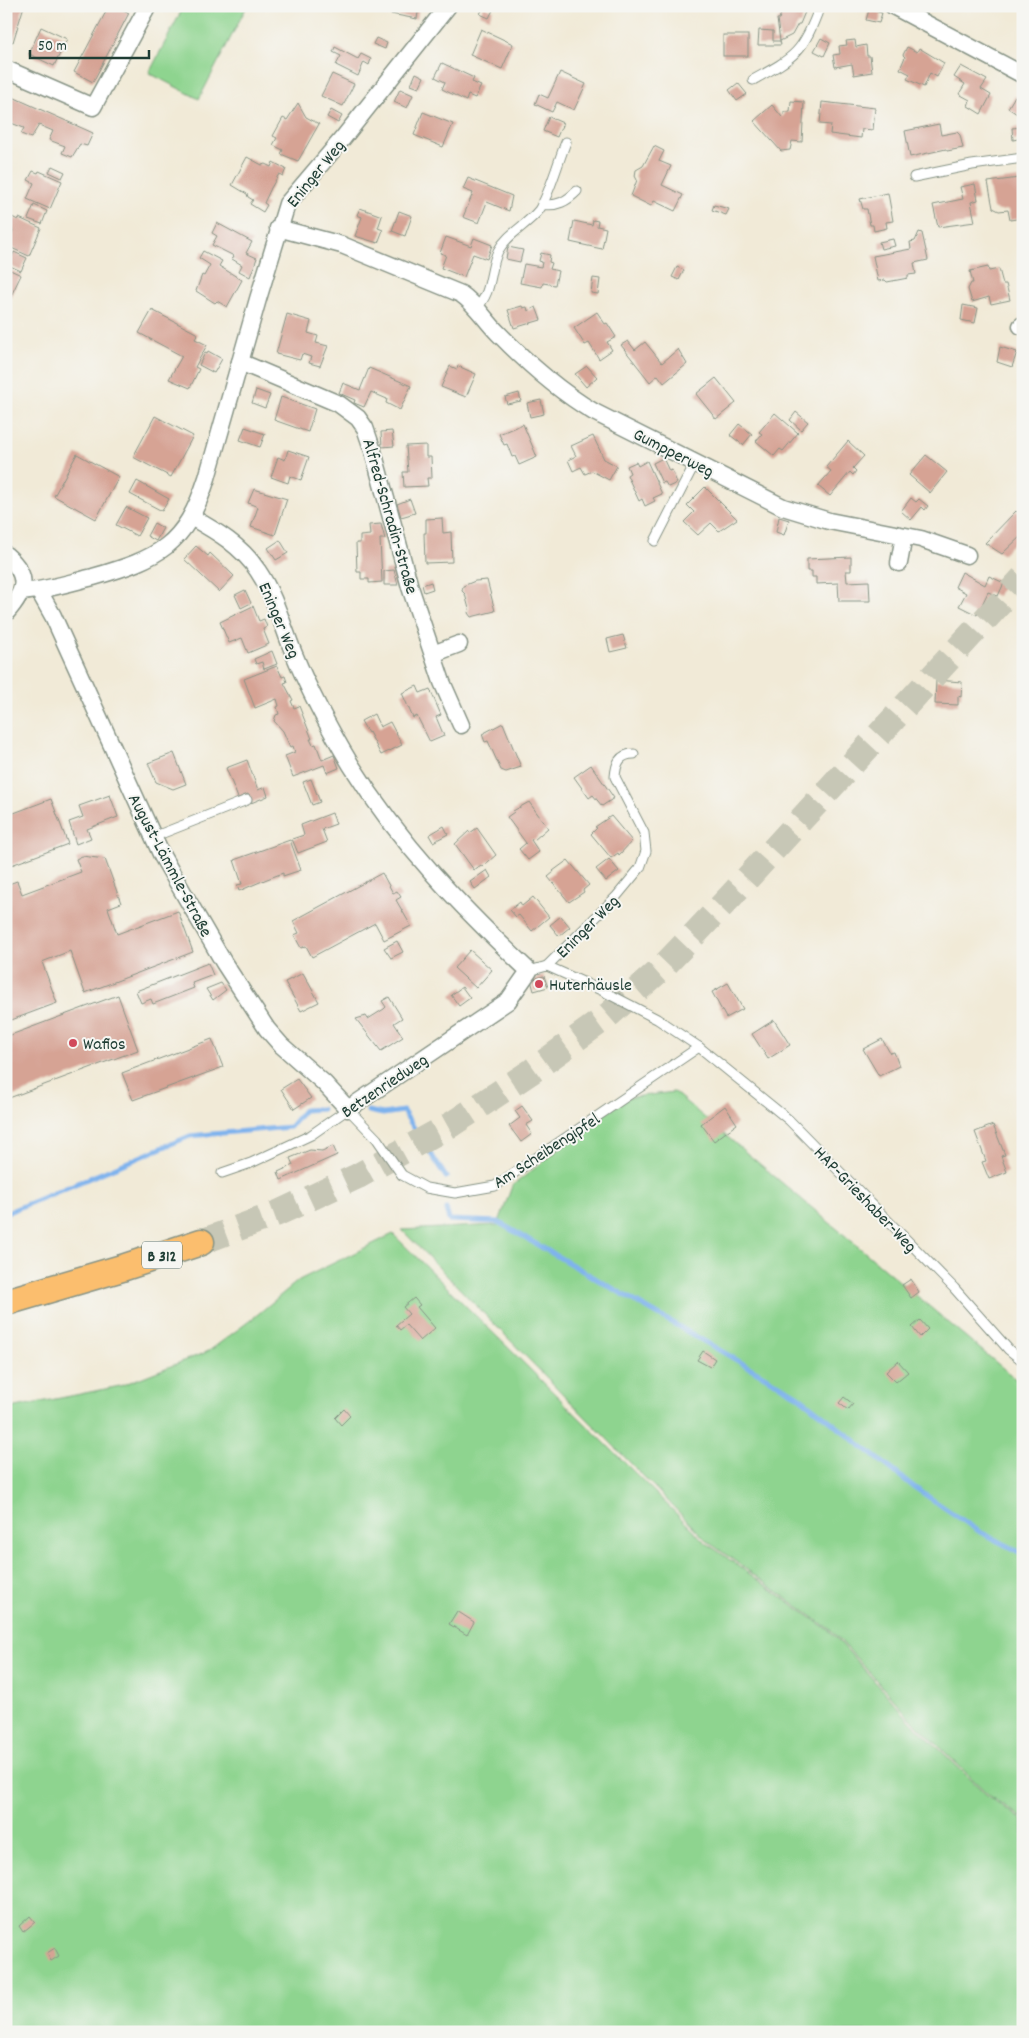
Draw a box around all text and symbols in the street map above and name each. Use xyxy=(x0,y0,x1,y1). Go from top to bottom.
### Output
scale bar xyxy=(30,28,149,60)
text: 50 m xyxy=(38,36,67,58)
street label: Eninger Weg xyxy=(282,135,352,214)
street label: Gumpperweg xyxy=(628,423,718,485)
street label: Alfred-Schradin-Straße xyxy=(354,436,423,597)
street label: Eninger Weg xyxy=(250,579,305,663)
street label: August-Lämmle-Straße xyxy=(120,790,217,942)
street label: Eninger Weg xyxy=(551,890,626,965)
place label: Huterhäusle xyxy=(549,974,632,999)
marker: Huterhäusle xyxy=(533,978,545,990)
place label: Wafios xyxy=(83,1033,126,1058)
marker: Wafios xyxy=(67,1037,79,1049)
street label: Betzenriedweg xyxy=(337,1049,434,1125)
street label: Am Scheibengipfel xyxy=(489,1108,606,1196)
street label: HAP-Grieshaber-Weg xyxy=(807,1142,922,1260)
road number: B 312 xyxy=(142,1242,182,1268)

